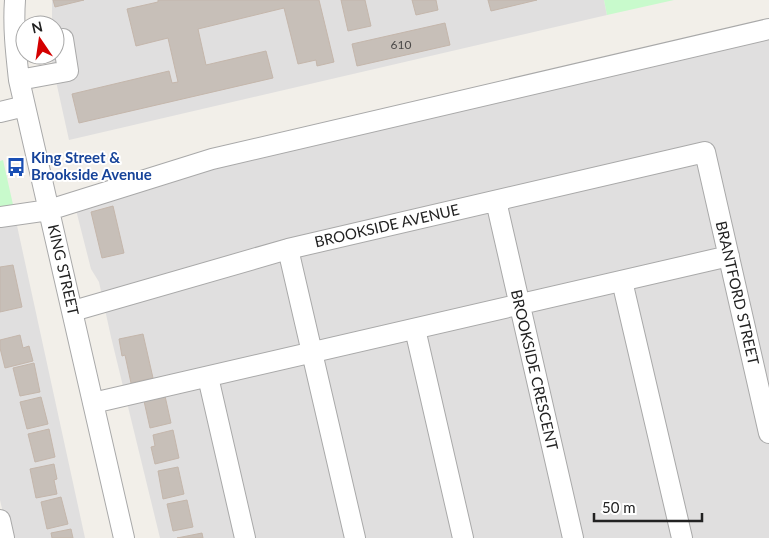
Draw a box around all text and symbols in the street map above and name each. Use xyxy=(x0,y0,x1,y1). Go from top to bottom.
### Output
north arrow xyxy=(15,15,65,65)
text: N xyxy=(30,17,44,36)
house number: 610 xyxy=(391,37,411,52)
place label: King Street & Brookside Avenue xyxy=(31,148,152,183)
bus stop icon: King Street & Brookside Avenue xyxy=(5,156,27,178)
street label: BROOKSIDE AVENUE xyxy=(313,200,461,250)
street label: BRANTFORD STREET xyxy=(713,219,763,367)
street label: KING STREET xyxy=(45,222,83,317)
street label: BROOKSIDE CRESCENT xyxy=(508,288,562,452)
scale bar xyxy=(594,490,702,522)
text: 50 m xyxy=(602,498,636,516)

